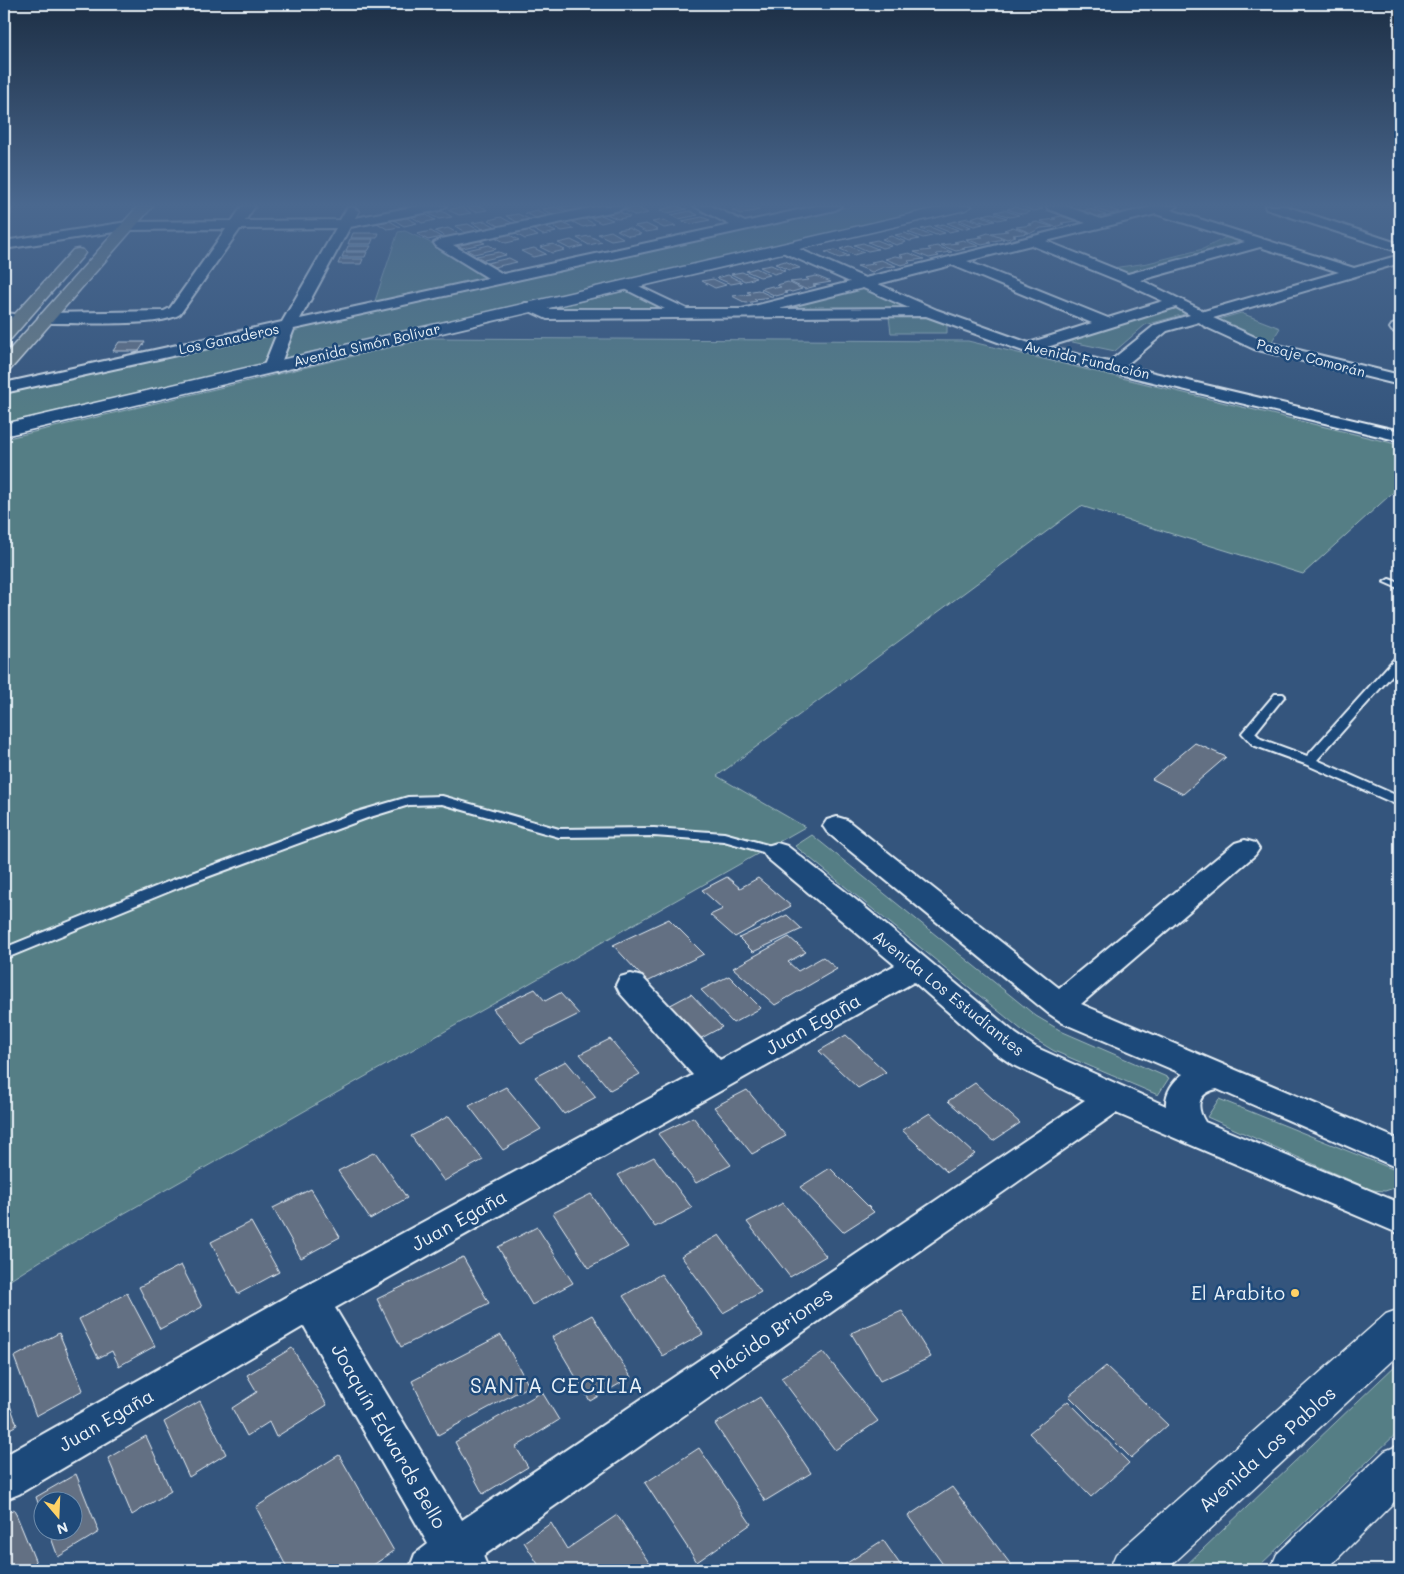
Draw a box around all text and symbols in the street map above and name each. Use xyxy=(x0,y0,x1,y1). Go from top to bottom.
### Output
street label: Avenida Simón Bolívar xyxy=(291,318,442,371)
street label: Los Ganaderos xyxy=(177,319,281,358)
street label: Pasaje Comorán xyxy=(1255,334,1368,381)
street label: Avenida Fundación xyxy=(1023,336,1152,383)
street label: Avenida Los Estudiantes xyxy=(869,925,1029,1060)
street label: Juan Egaña xyxy=(761,987,865,1060)
street label: Juan Egaña xyxy=(407,1183,511,1256)
place label: El Arabito xyxy=(1191,1280,1285,1305)
street label: Plácido Briones xyxy=(704,1281,837,1384)
marker: El Arabito xyxy=(1289,1287,1301,1299)
street label: Joaquín Edwards Bello xyxy=(326,1339,453,1533)
district label: SANTA CECILIA xyxy=(470,1371,644,1398)
street label: Avenida Los Pablos xyxy=(1193,1380,1341,1517)
street label: Juan Egaña xyxy=(54,1382,158,1457)
north arrow xyxy=(32,1492,82,1542)
text: N xyxy=(54,1518,71,1539)

